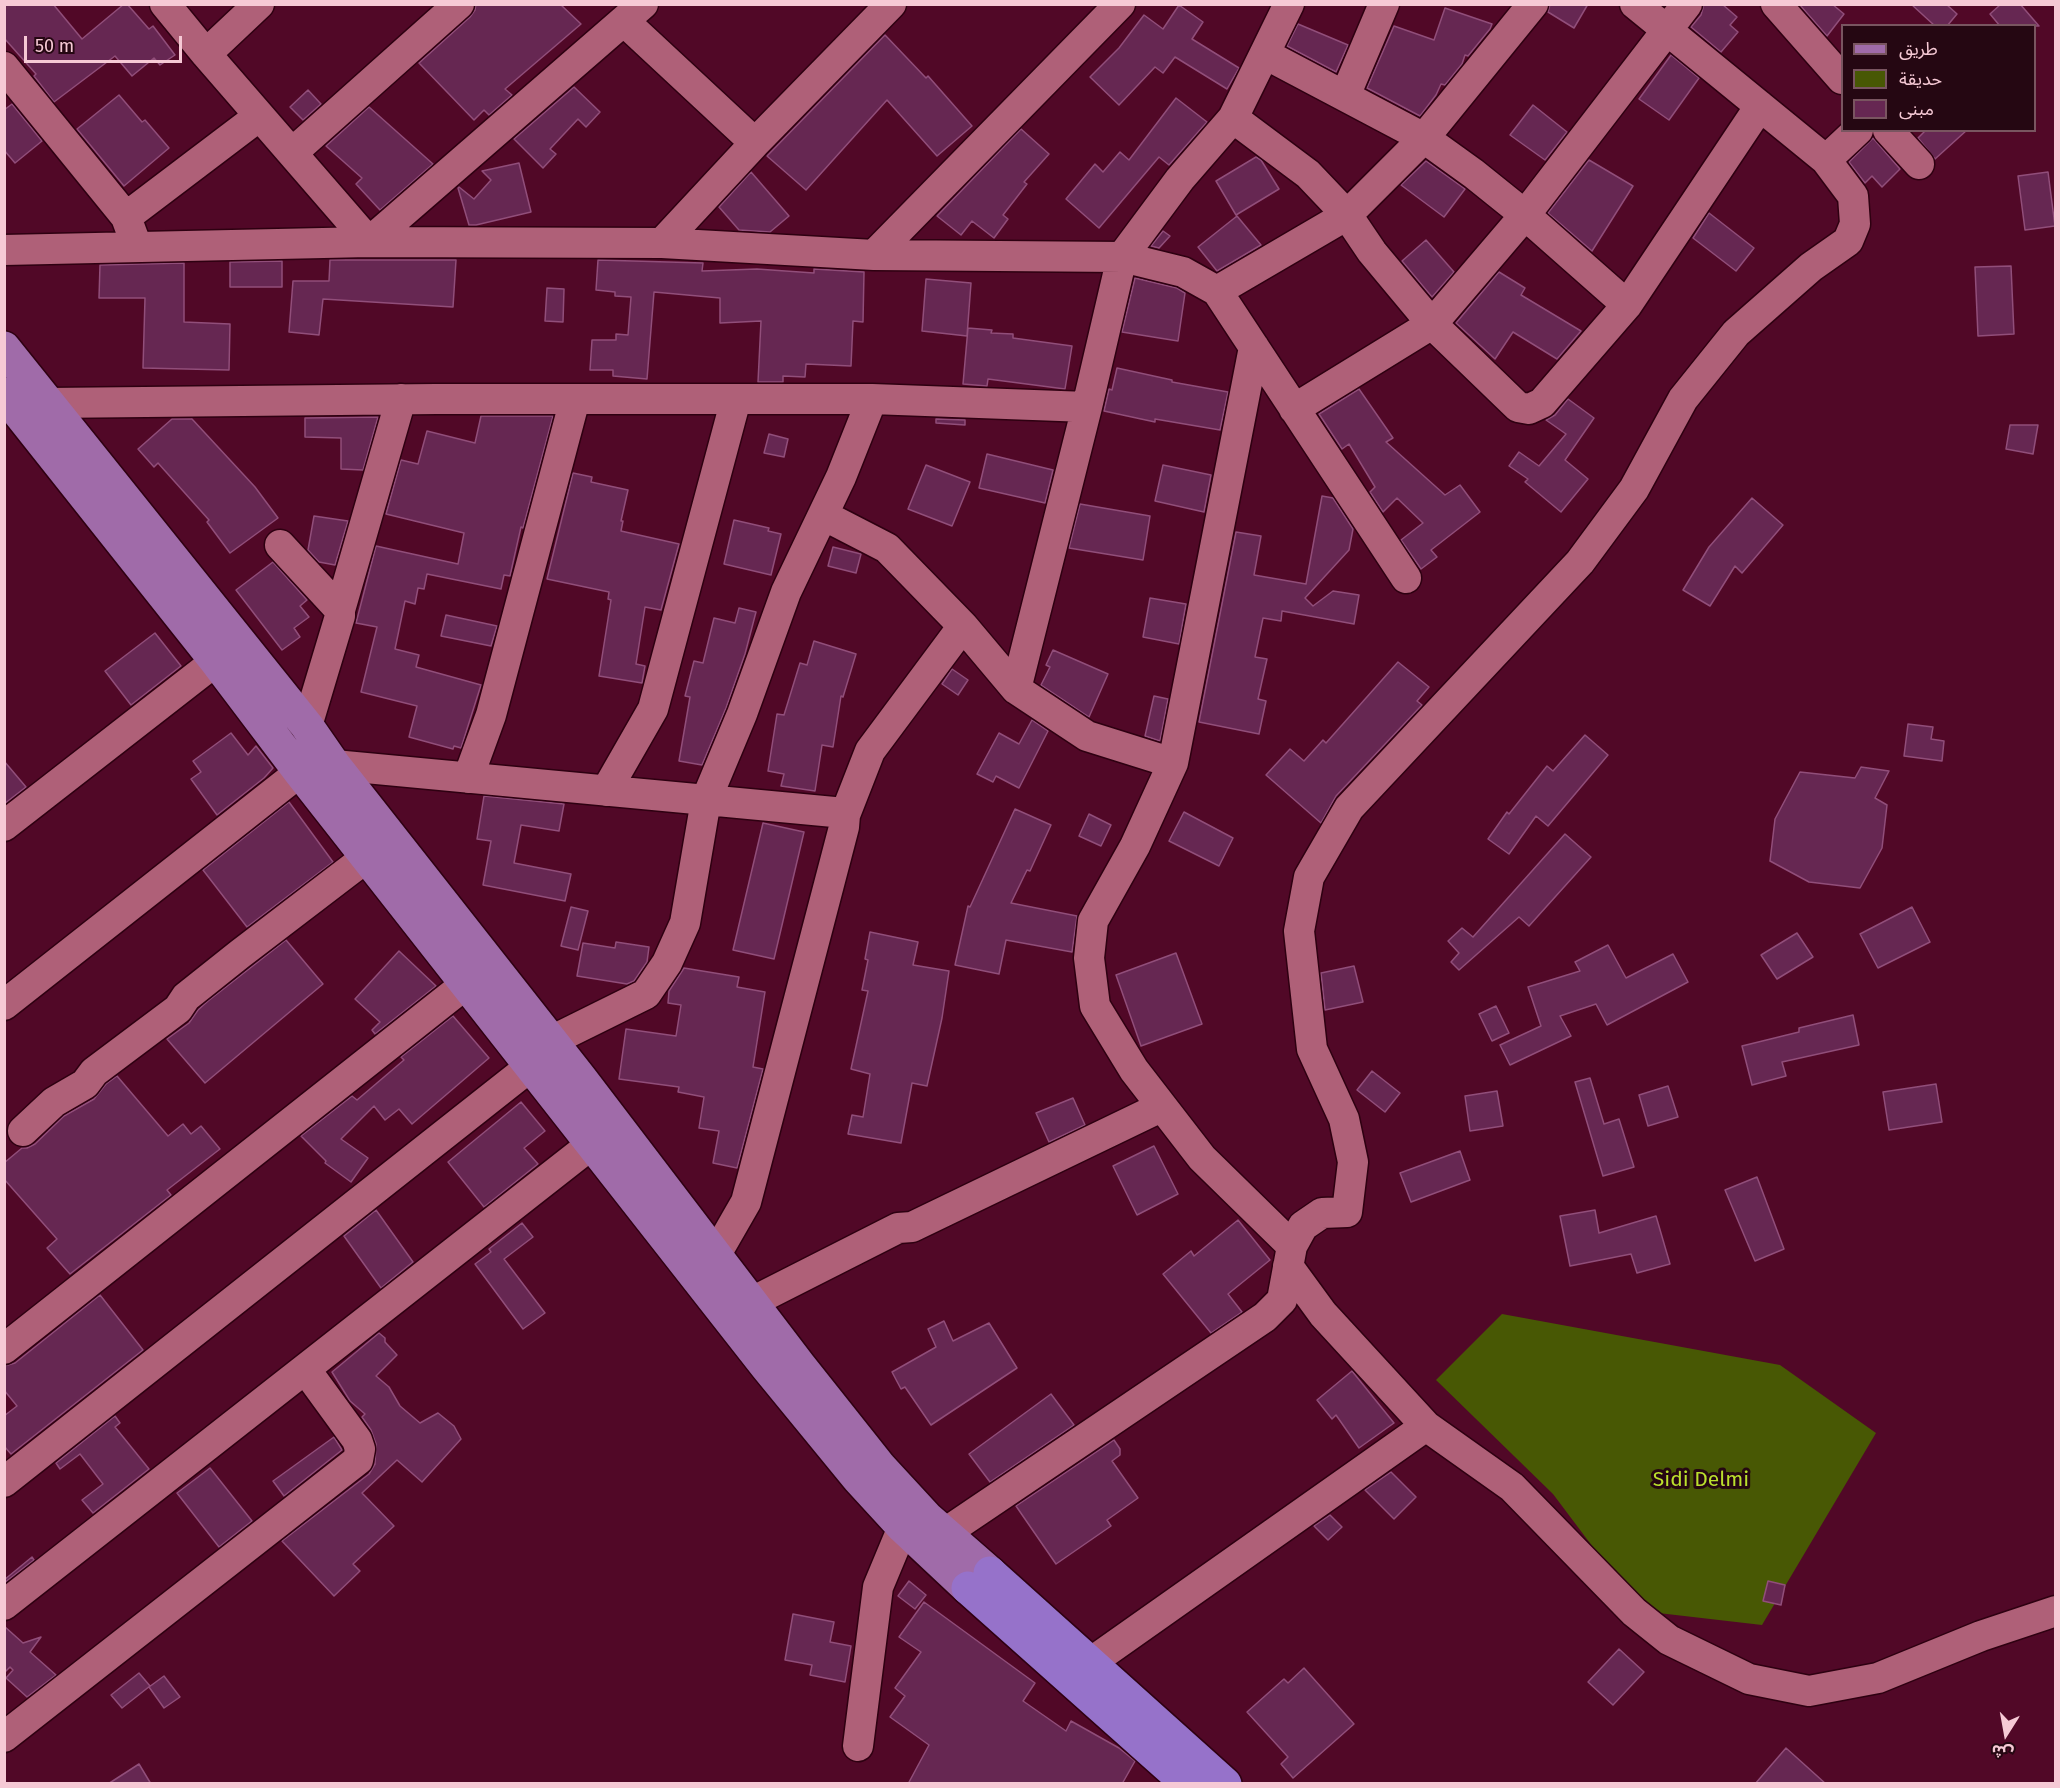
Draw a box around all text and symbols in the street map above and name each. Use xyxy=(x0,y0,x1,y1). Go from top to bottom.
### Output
scale bar xyxy=(27,24,184,62)
legend xyxy=(1841,24,2036,132)
text: 50 m xyxy=(35,35,74,57)
text: طريق xyxy=(1899,38,1938,60)
text: حديقة xyxy=(1899,68,1942,90)
text: مبنى xyxy=(1899,98,1934,120)
park label: Sidi Delmi xyxy=(1653,1467,1749,1493)
north arrow xyxy=(1976,1704,2036,1764)
text: ش xyxy=(1990,1741,2015,1764)

